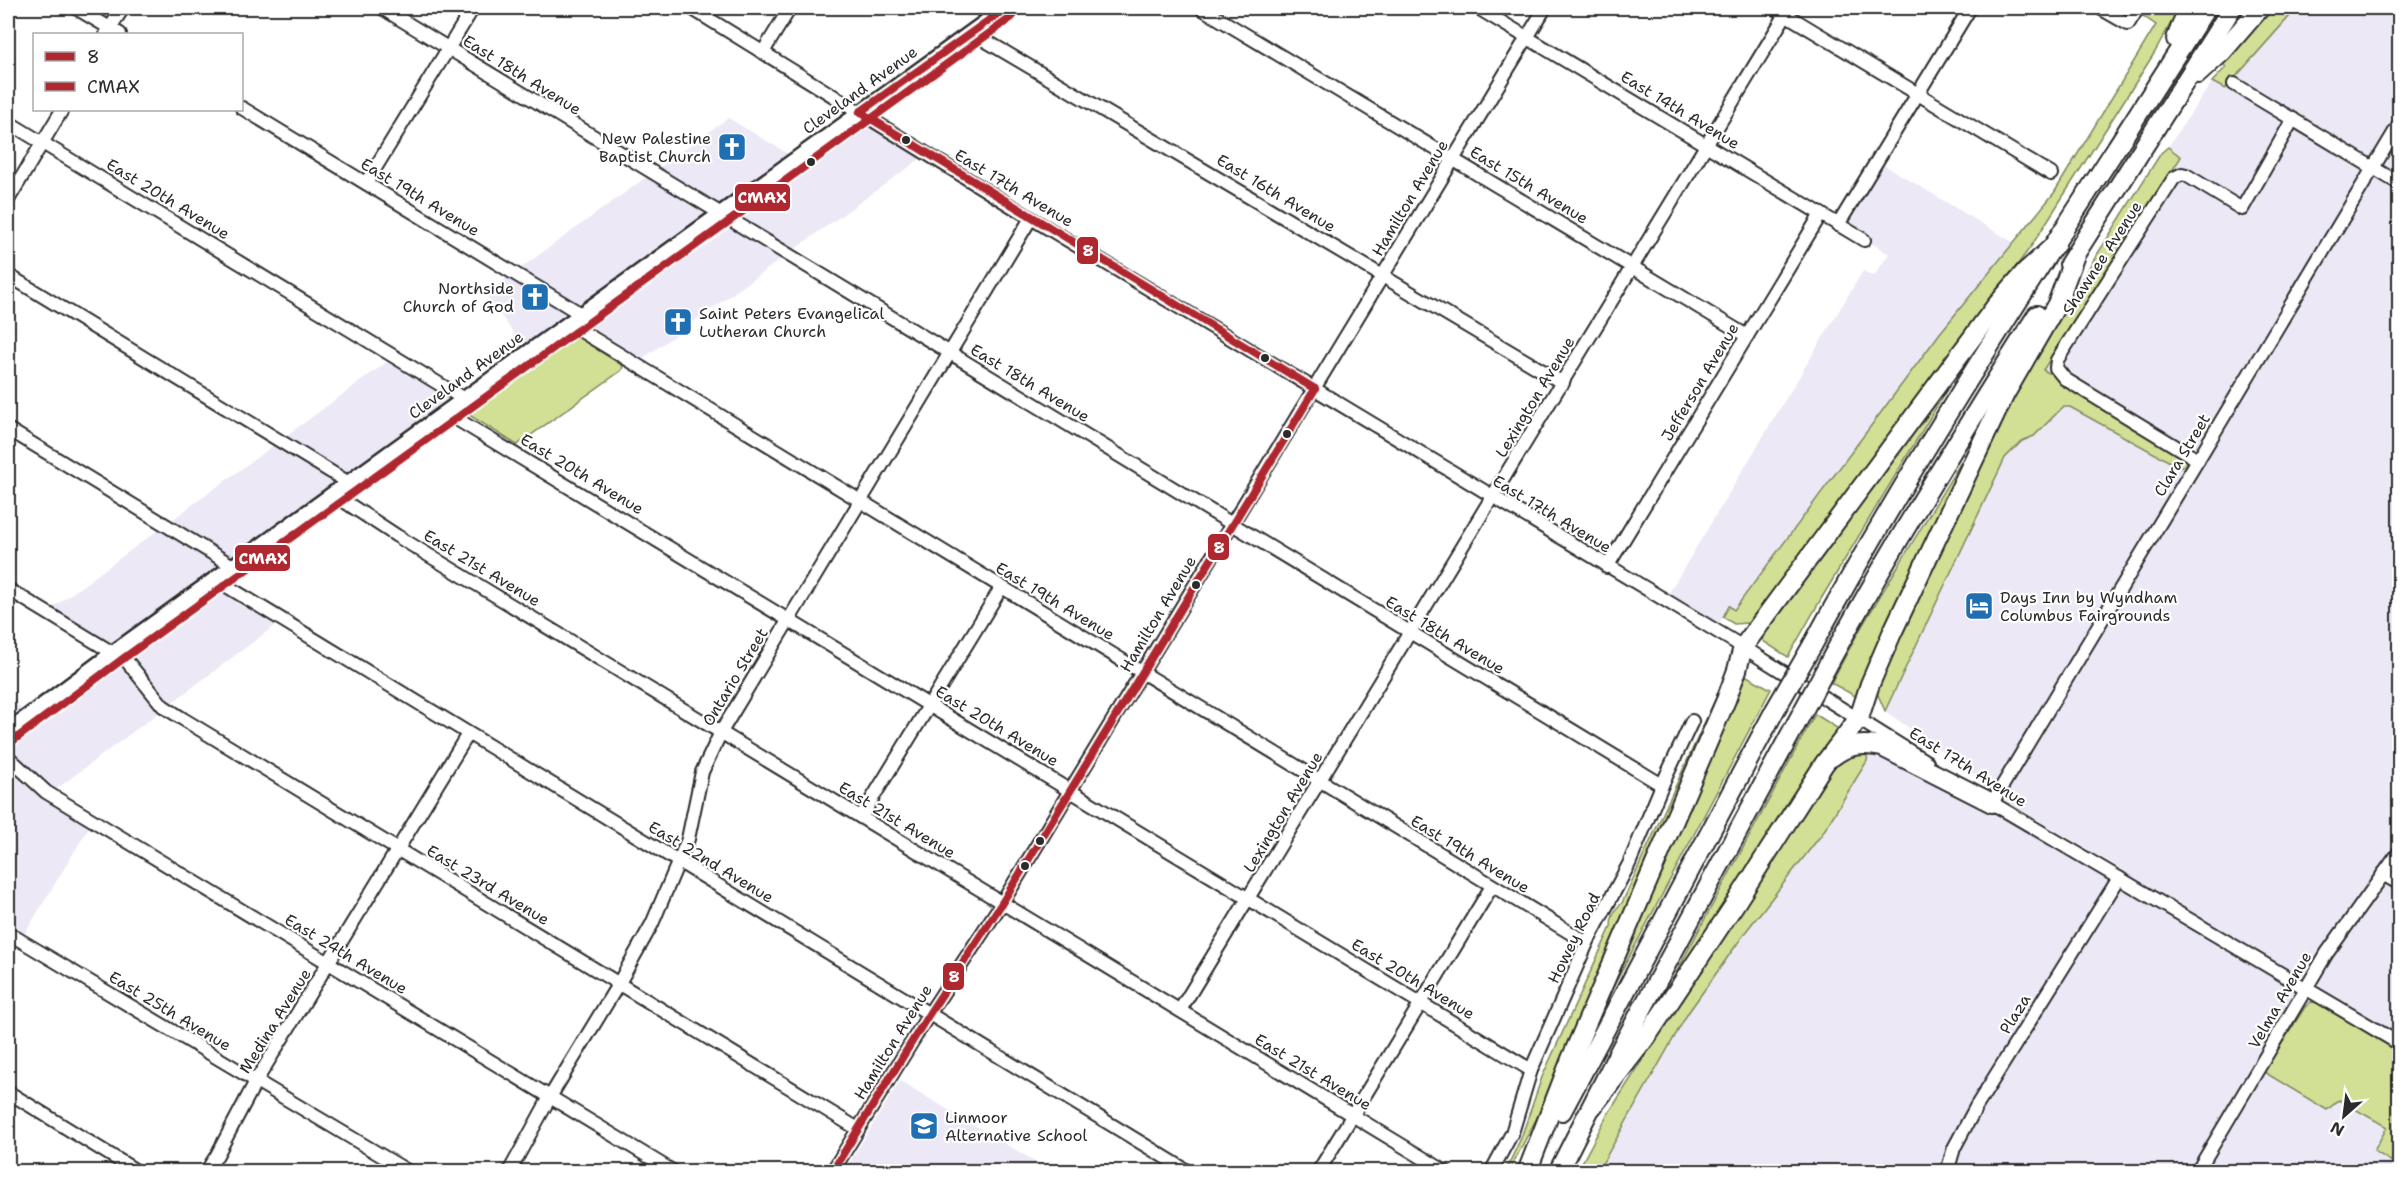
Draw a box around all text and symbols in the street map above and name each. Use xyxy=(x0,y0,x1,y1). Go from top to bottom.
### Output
street label: East 18th Avenue xyxy=(459,30,585,120)
legend xyxy=(33,33,243,111)
street label: Cleveland Avenue xyxy=(798,41,922,139)
text: 8 xyxy=(87,45,100,69)
street label: East 14th Avenue xyxy=(1617,66,1743,154)
text: CMAX xyxy=(87,75,140,99)
place label: New Palestine Baptist Church xyxy=(599,128,711,167)
church icon: New Palestine Baptist Church xyxy=(716,131,748,163)
unlabelled marker xyxy=(900,134,912,146)
street label: Hamilton Avenue xyxy=(1367,136,1453,260)
street label: East 15th Avenue xyxy=(1466,141,1592,229)
street label: East 17th Avenue xyxy=(951,144,1077,232)
street label: East 16th Avenue xyxy=(1213,149,1339,237)
street label: East 19th Avenue xyxy=(357,153,483,241)
street label: East 20th Avenue xyxy=(103,154,233,244)
unlabelled marker xyxy=(805,156,817,168)
line badge: CMAX xyxy=(734,183,791,212)
text: CMAX xyxy=(737,187,787,208)
street label: Shawnee Avenue xyxy=(2057,197,2147,319)
line badge: 8 xyxy=(1076,236,1099,265)
text: 8 xyxy=(1082,240,1094,261)
place label: Northside Church of God xyxy=(403,278,514,317)
church icon: Northside Church of God xyxy=(519,281,551,313)
place label: Saint Peters Evangelical Lutheran Church xyxy=(699,303,884,342)
church icon: Saint Peters Evangelical Lutheran Church xyxy=(662,306,694,338)
street label: Jefferson Avenue xyxy=(1656,319,1744,445)
street label: Cleveland Avenue xyxy=(404,326,528,424)
street label: Lexington Avenue xyxy=(1491,333,1579,461)
street label: East 18th Avenue xyxy=(966,339,1094,427)
unlabelled marker xyxy=(1259,352,1271,364)
street label: Clara Street xyxy=(2149,410,2215,500)
unlabelled marker xyxy=(1281,428,1293,440)
street label: East 20th Avenue xyxy=(517,429,647,519)
street label: East 17th Avenue xyxy=(1489,470,1615,558)
street label: East 21st Avenue xyxy=(420,525,544,611)
line badge: 8 xyxy=(1207,533,1230,561)
text: 8 xyxy=(1213,537,1225,558)
line badge: CMAX xyxy=(234,544,291,572)
text: CMAX xyxy=(238,548,288,569)
street label: Hamilton Avenue xyxy=(1115,552,1201,676)
street label: East 19th Avenue xyxy=(992,557,1118,645)
unlabelled marker xyxy=(1190,579,1202,591)
place label: Days Inn by Wyndham Columbus Fairgrounds xyxy=(2000,587,2177,626)
hotel icon: Days Inn by Wyndham Columbus Fairgrounds xyxy=(1963,590,1995,622)
street label: East 18th Avenue xyxy=(1381,591,1509,679)
street label: Ontario Street xyxy=(697,624,773,730)
street label: East 20th Avenue xyxy=(932,681,1062,771)
street label: East 17th Avenue xyxy=(1905,722,2031,812)
street label: Lexington Avenue xyxy=(1239,748,1327,876)
street label: East 21st Avenue xyxy=(835,777,959,863)
street label: East 19th Avenue xyxy=(1407,810,1533,898)
street label: East 22nd Avenue xyxy=(645,816,777,908)
unlabelled marker xyxy=(1034,835,1046,847)
street label: East 23rd Avenue xyxy=(423,840,553,930)
unlabelled marker xyxy=(1019,860,1031,872)
street label: Howey Road xyxy=(1543,889,1605,987)
street label: East 24th Avenue xyxy=(281,909,411,999)
street label: East 20th Avenue xyxy=(1348,934,1478,1024)
street label: Velma Avenue xyxy=(2244,948,2316,1052)
line badge: 8 xyxy=(942,962,965,991)
street label: Medina Avenue xyxy=(234,965,316,1077)
street label: East 25th Avenue xyxy=(105,966,235,1056)
text: 8 xyxy=(948,966,960,987)
street label: Hamilton Avenue xyxy=(849,980,937,1104)
street label: Plaza xyxy=(1995,990,2035,1038)
street label: East 21st Avenue xyxy=(1251,1029,1375,1115)
north arrow xyxy=(2314,1086,2374,1146)
place label: Linmoor Alternative School xyxy=(945,1107,1087,1146)
school or university icon: Linmoor Alternative School xyxy=(908,1110,940,1142)
text: N xyxy=(2327,1117,2348,1141)

